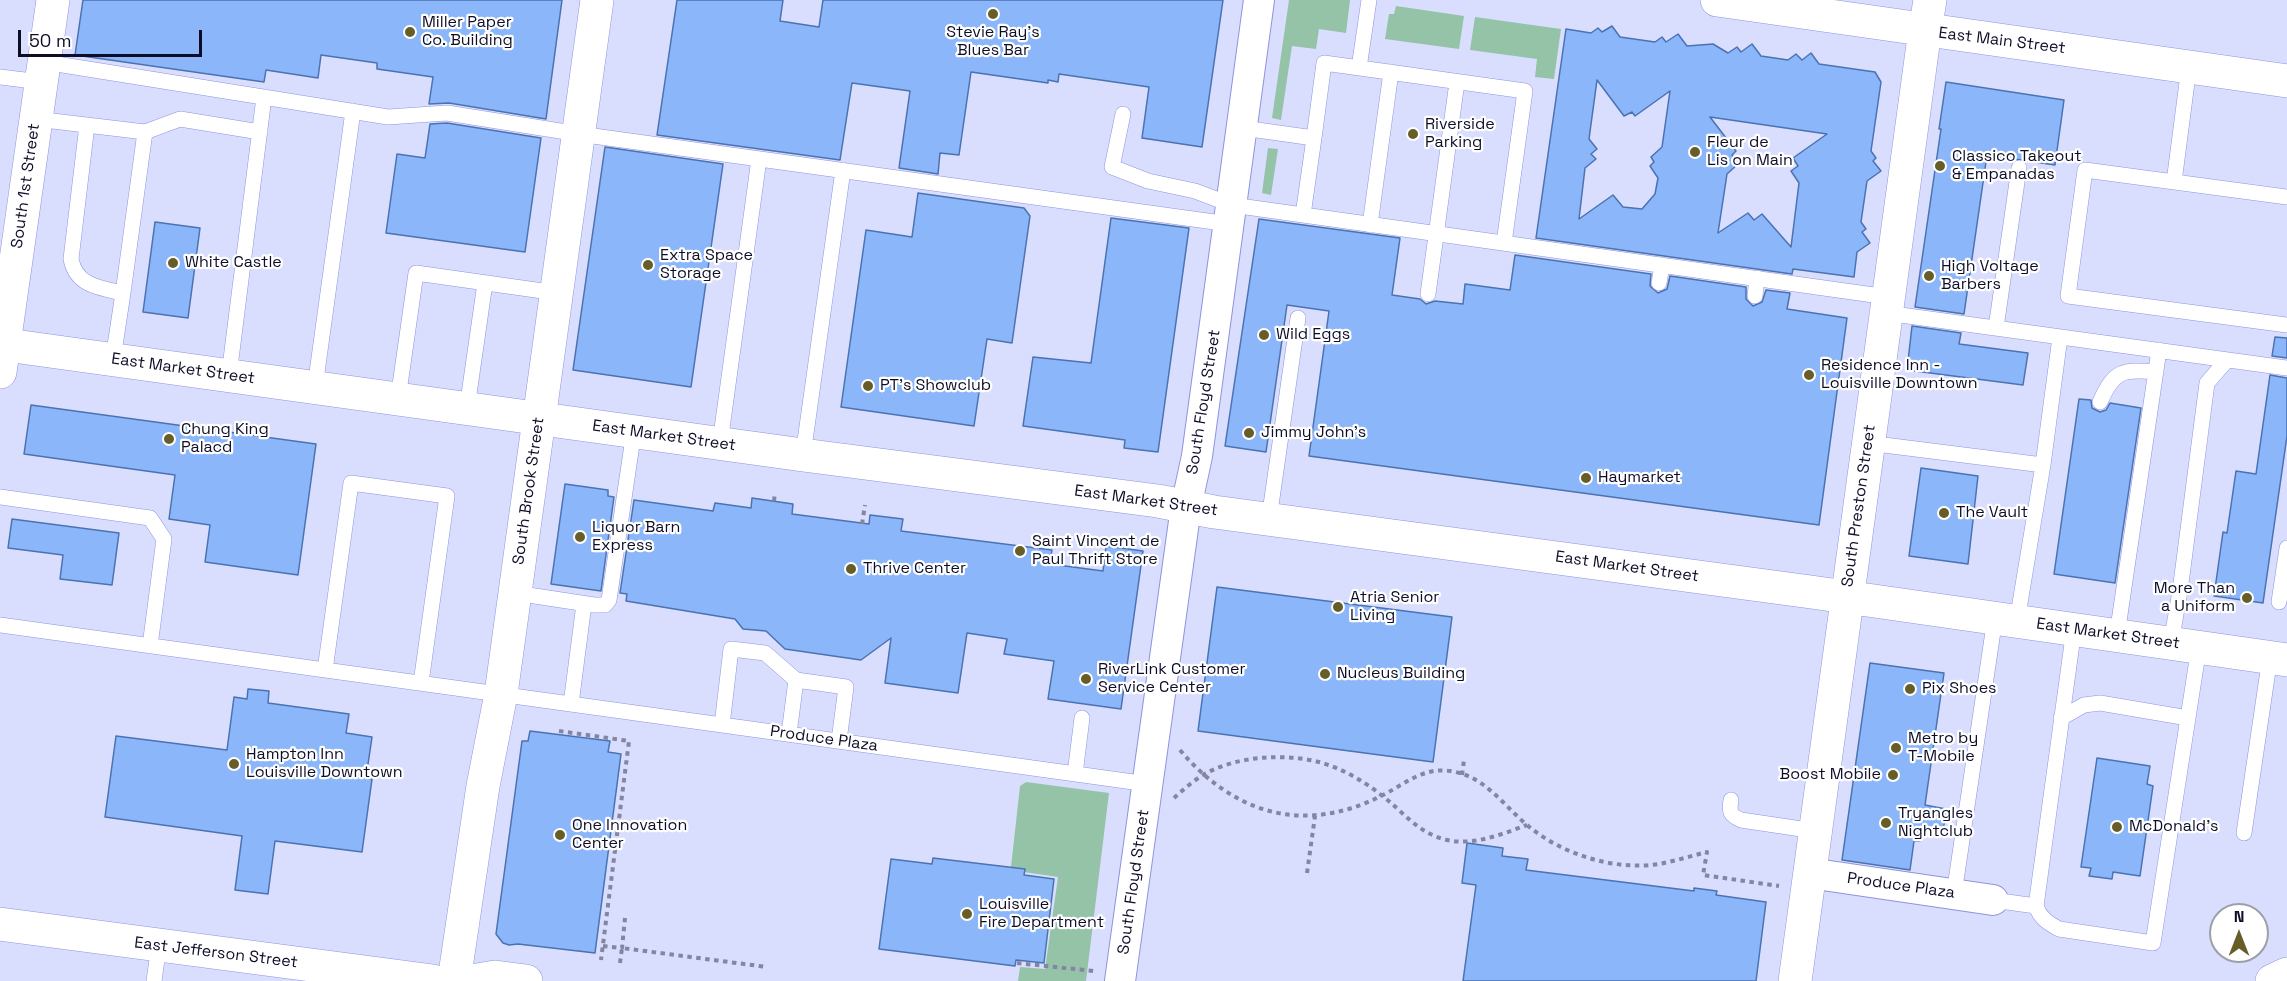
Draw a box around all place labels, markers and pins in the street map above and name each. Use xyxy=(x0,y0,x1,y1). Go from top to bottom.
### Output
marker: Stevie Ray's Blues Bar xyxy=(986,7,1000,21)
place label: Miller Paper Co. Building xyxy=(422,13,513,51)
place label: Stevie Ray's Blues Bar xyxy=(946,23,1040,61)
marker: Miller Paper Co. Building xyxy=(403,25,417,39)
place label: Riverside Parking xyxy=(1425,115,1495,153)
marker: Riverside Parking xyxy=(1406,127,1420,141)
place label: Fleur de Lis on Main xyxy=(1707,133,1793,171)
marker: Fleur de Lis on Main xyxy=(1688,145,1702,159)
place label: Classico Takeout & Empanadas xyxy=(1952,147,2082,185)
marker: Classico Takeout & Empanadas xyxy=(1933,159,1947,173)
place label: Extra Space Storage xyxy=(660,246,753,284)
place label: White Castle xyxy=(185,253,282,273)
marker: White Castle xyxy=(166,256,180,270)
place label: High Voltage Barbers xyxy=(1941,257,2039,295)
marker: Extra Space Storage xyxy=(641,258,655,272)
marker: High Voltage Barbers xyxy=(1922,269,1936,283)
place label: Wild Eggs xyxy=(1276,325,1350,345)
marker: Wild Eggs xyxy=(1257,328,1271,342)
place label: Residence Inn - Louisville Downtown xyxy=(1821,356,1978,394)
marker: Residence Inn - Louisville Downtown xyxy=(1802,368,1816,382)
place label: PT's Showclub xyxy=(880,376,991,396)
marker: PT's Showclub xyxy=(861,379,875,393)
place label: Chung King Palacd xyxy=(181,420,269,458)
place label: Jimmy John's xyxy=(1261,423,1366,443)
marker: Jimmy John's xyxy=(1242,426,1256,440)
marker: Chung King Palacd xyxy=(162,432,176,446)
place label: Haymarket xyxy=(1598,468,1681,488)
marker: Haymarket xyxy=(1579,471,1593,485)
place label: The Vault xyxy=(1956,503,2028,523)
marker: The Vault xyxy=(1937,506,1951,520)
place label: Liquor Barn Express xyxy=(592,518,680,556)
marker: Liquor Barn Express xyxy=(573,530,587,544)
place label: Saint Vincent de Paul Thrift Store xyxy=(1032,532,1159,570)
marker: Saint Vincent de Paul Thrift Store xyxy=(1013,544,1027,558)
place label: Thrive Center xyxy=(863,559,966,579)
marker: Thrive Center xyxy=(844,562,858,576)
place label: More Than a Uniform xyxy=(2154,579,2235,617)
place label: Atria Senior Living xyxy=(1350,588,1439,626)
marker: More Than a Uniform xyxy=(2240,591,2254,605)
marker: Atria Senior Living xyxy=(1331,600,1345,614)
place label: RiverLink Customer Service Center xyxy=(1098,660,1246,698)
place label: Nucleus Building xyxy=(1337,664,1465,684)
marker: Nucleus Building xyxy=(1318,667,1332,681)
marker: RiverLink Customer Service Center xyxy=(1079,672,1093,686)
place label: Pix Shoes xyxy=(1922,679,1997,699)
marker: Pix Shoes xyxy=(1903,682,1917,696)
place label: Metro by T-Mobile xyxy=(1908,729,1978,767)
marker: Metro by T-Mobile xyxy=(1889,741,1903,755)
place label: Hampton Inn Louisville Downtown xyxy=(246,745,403,783)
marker: Hampton Inn Louisville Downtown xyxy=(227,757,241,771)
place label: Boost Mobile xyxy=(1780,765,1881,785)
marker: Boost Mobile xyxy=(1886,768,1900,782)
place label: Tryangles Nightclub xyxy=(1898,804,1973,842)
place label: One Innovation Center xyxy=(572,816,687,854)
marker: Tryangles Nightclub xyxy=(1879,816,1893,830)
place label: McDonald's xyxy=(2129,817,2219,837)
marker: McDonald's xyxy=(2110,820,2124,834)
marker: One Innovation Center xyxy=(553,828,567,842)
place label: Louisville Fire Department xyxy=(979,895,1104,933)
marker: Louisville Fire Department xyxy=(960,907,974,921)

